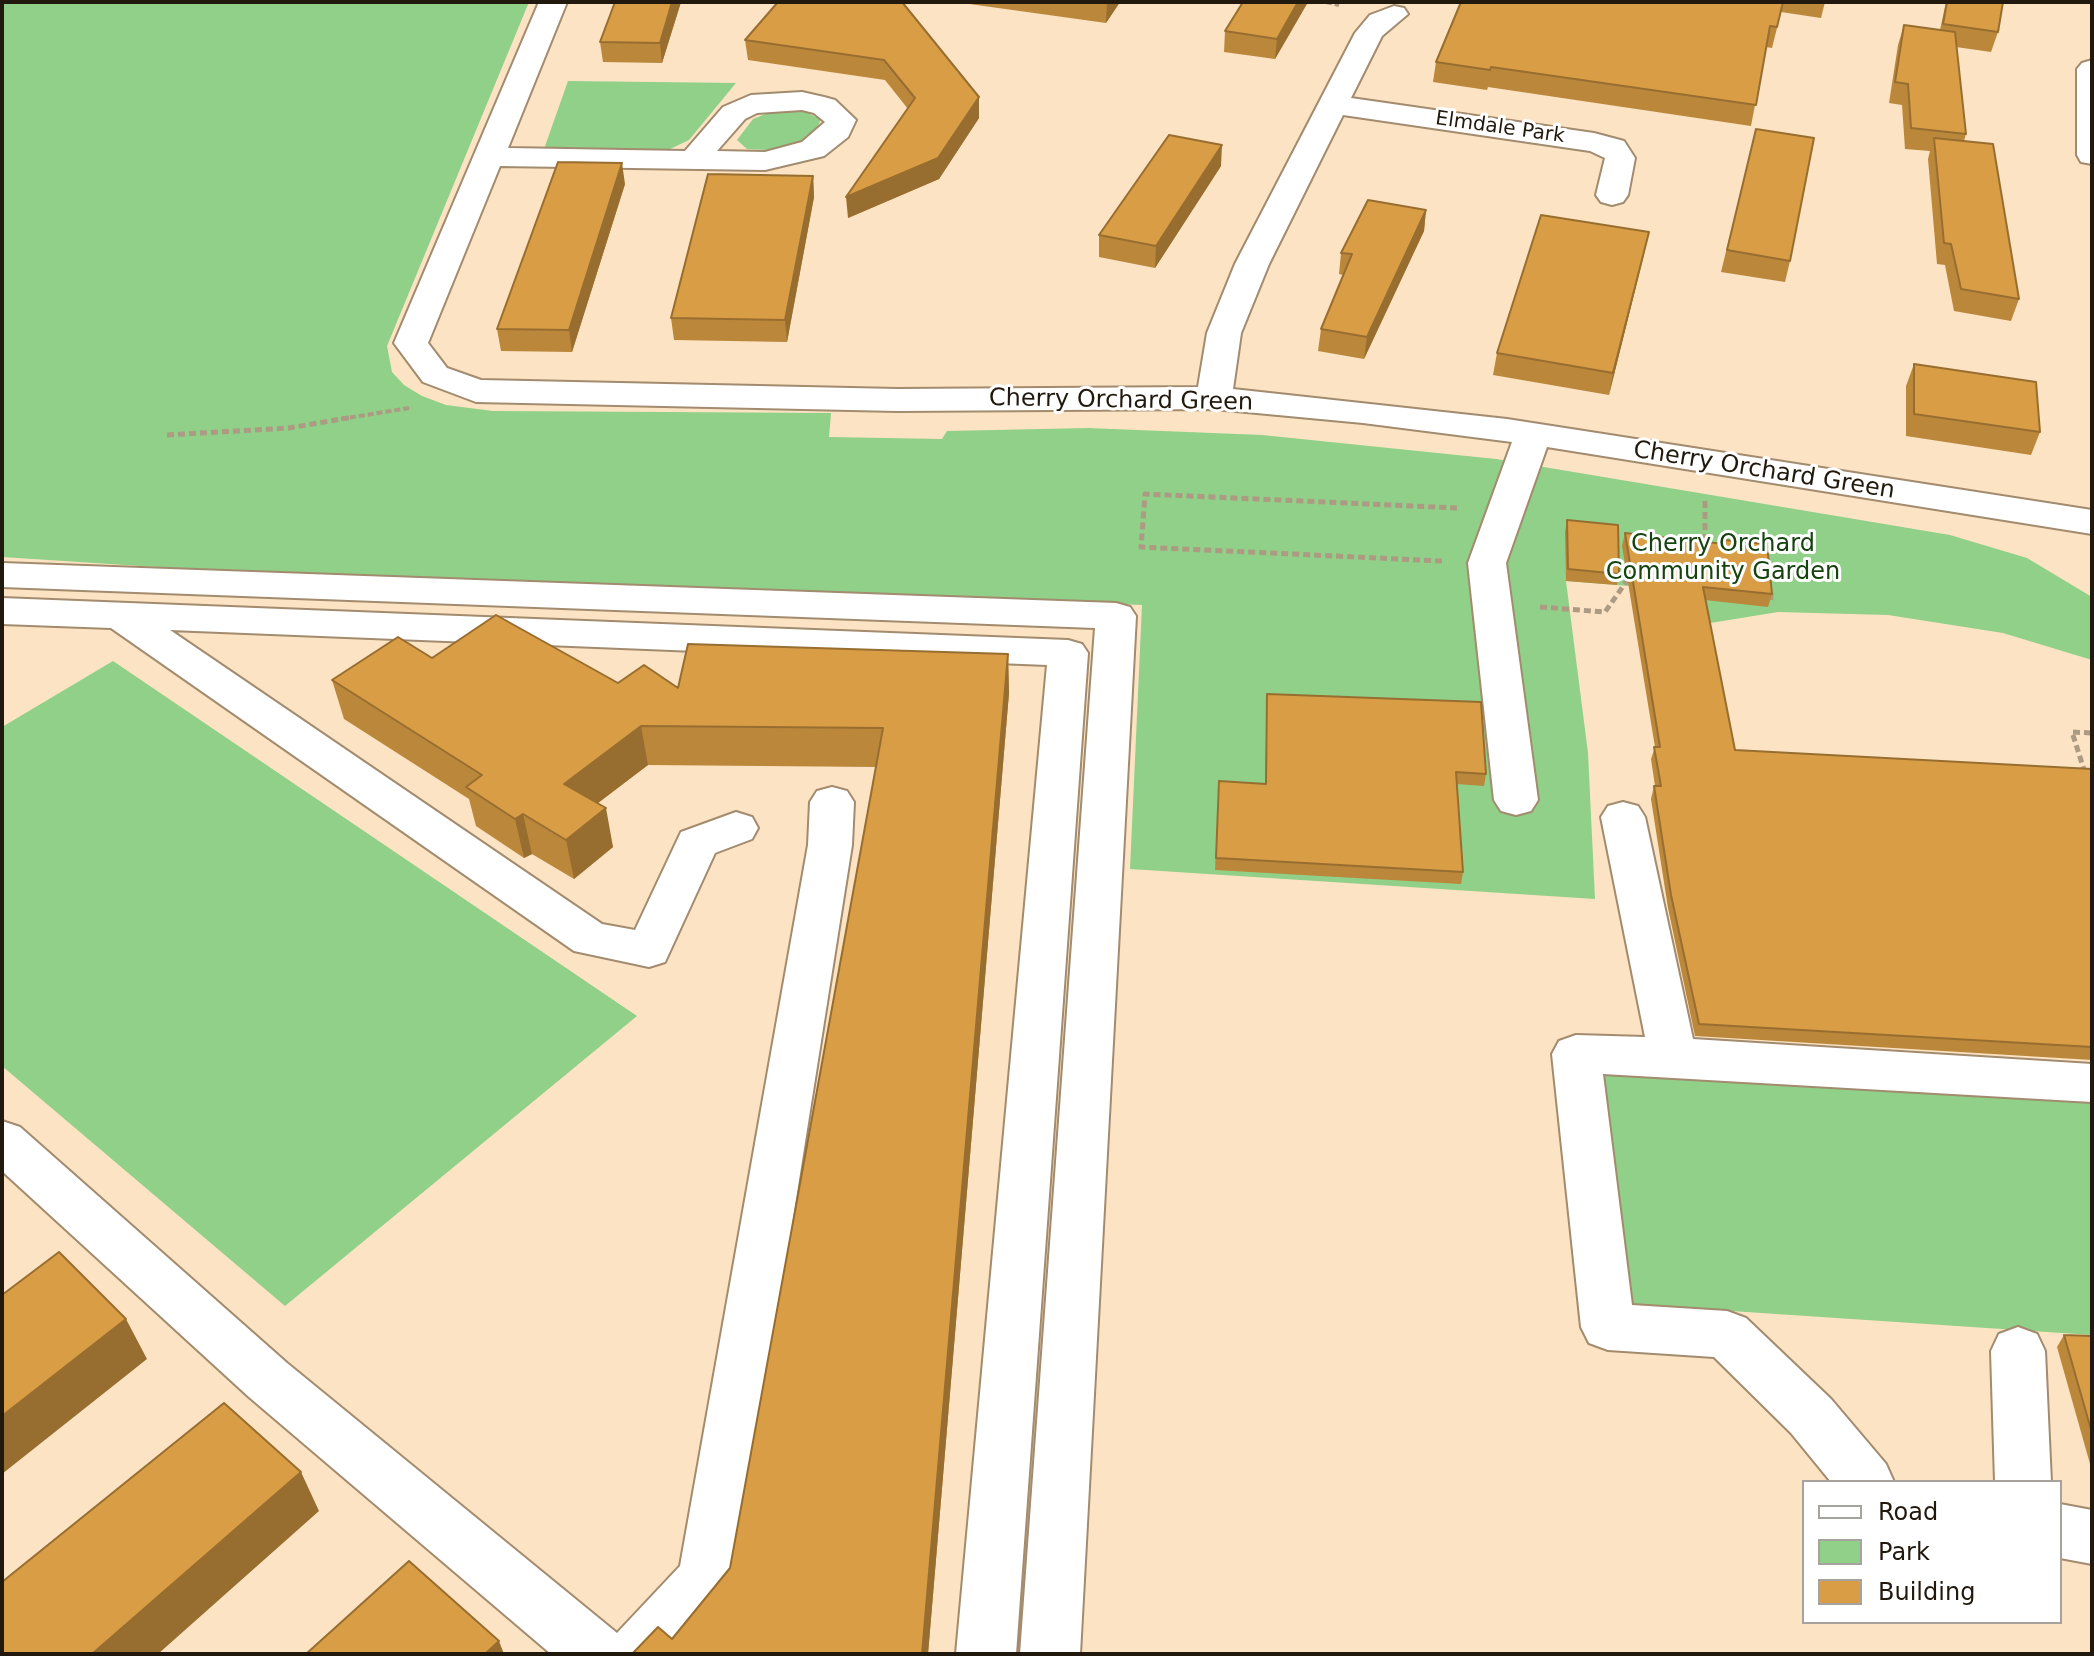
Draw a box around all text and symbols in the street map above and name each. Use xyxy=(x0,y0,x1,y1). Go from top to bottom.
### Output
street label: Elmdale Park xyxy=(1434,107,1566,149)
street label: Cherry Orchard Green xyxy=(989,384,1253,418)
street label: Cherry Orchard Green xyxy=(1631,436,1897,506)
park label: Cherry Orchard Community Garden xyxy=(1606,531,1840,587)
legend xyxy=(1802,1480,2062,1624)
text: Road xyxy=(1878,1498,1938,1526)
text: Park xyxy=(1878,1538,1930,1566)
text: Building xyxy=(1878,1578,1975,1606)

